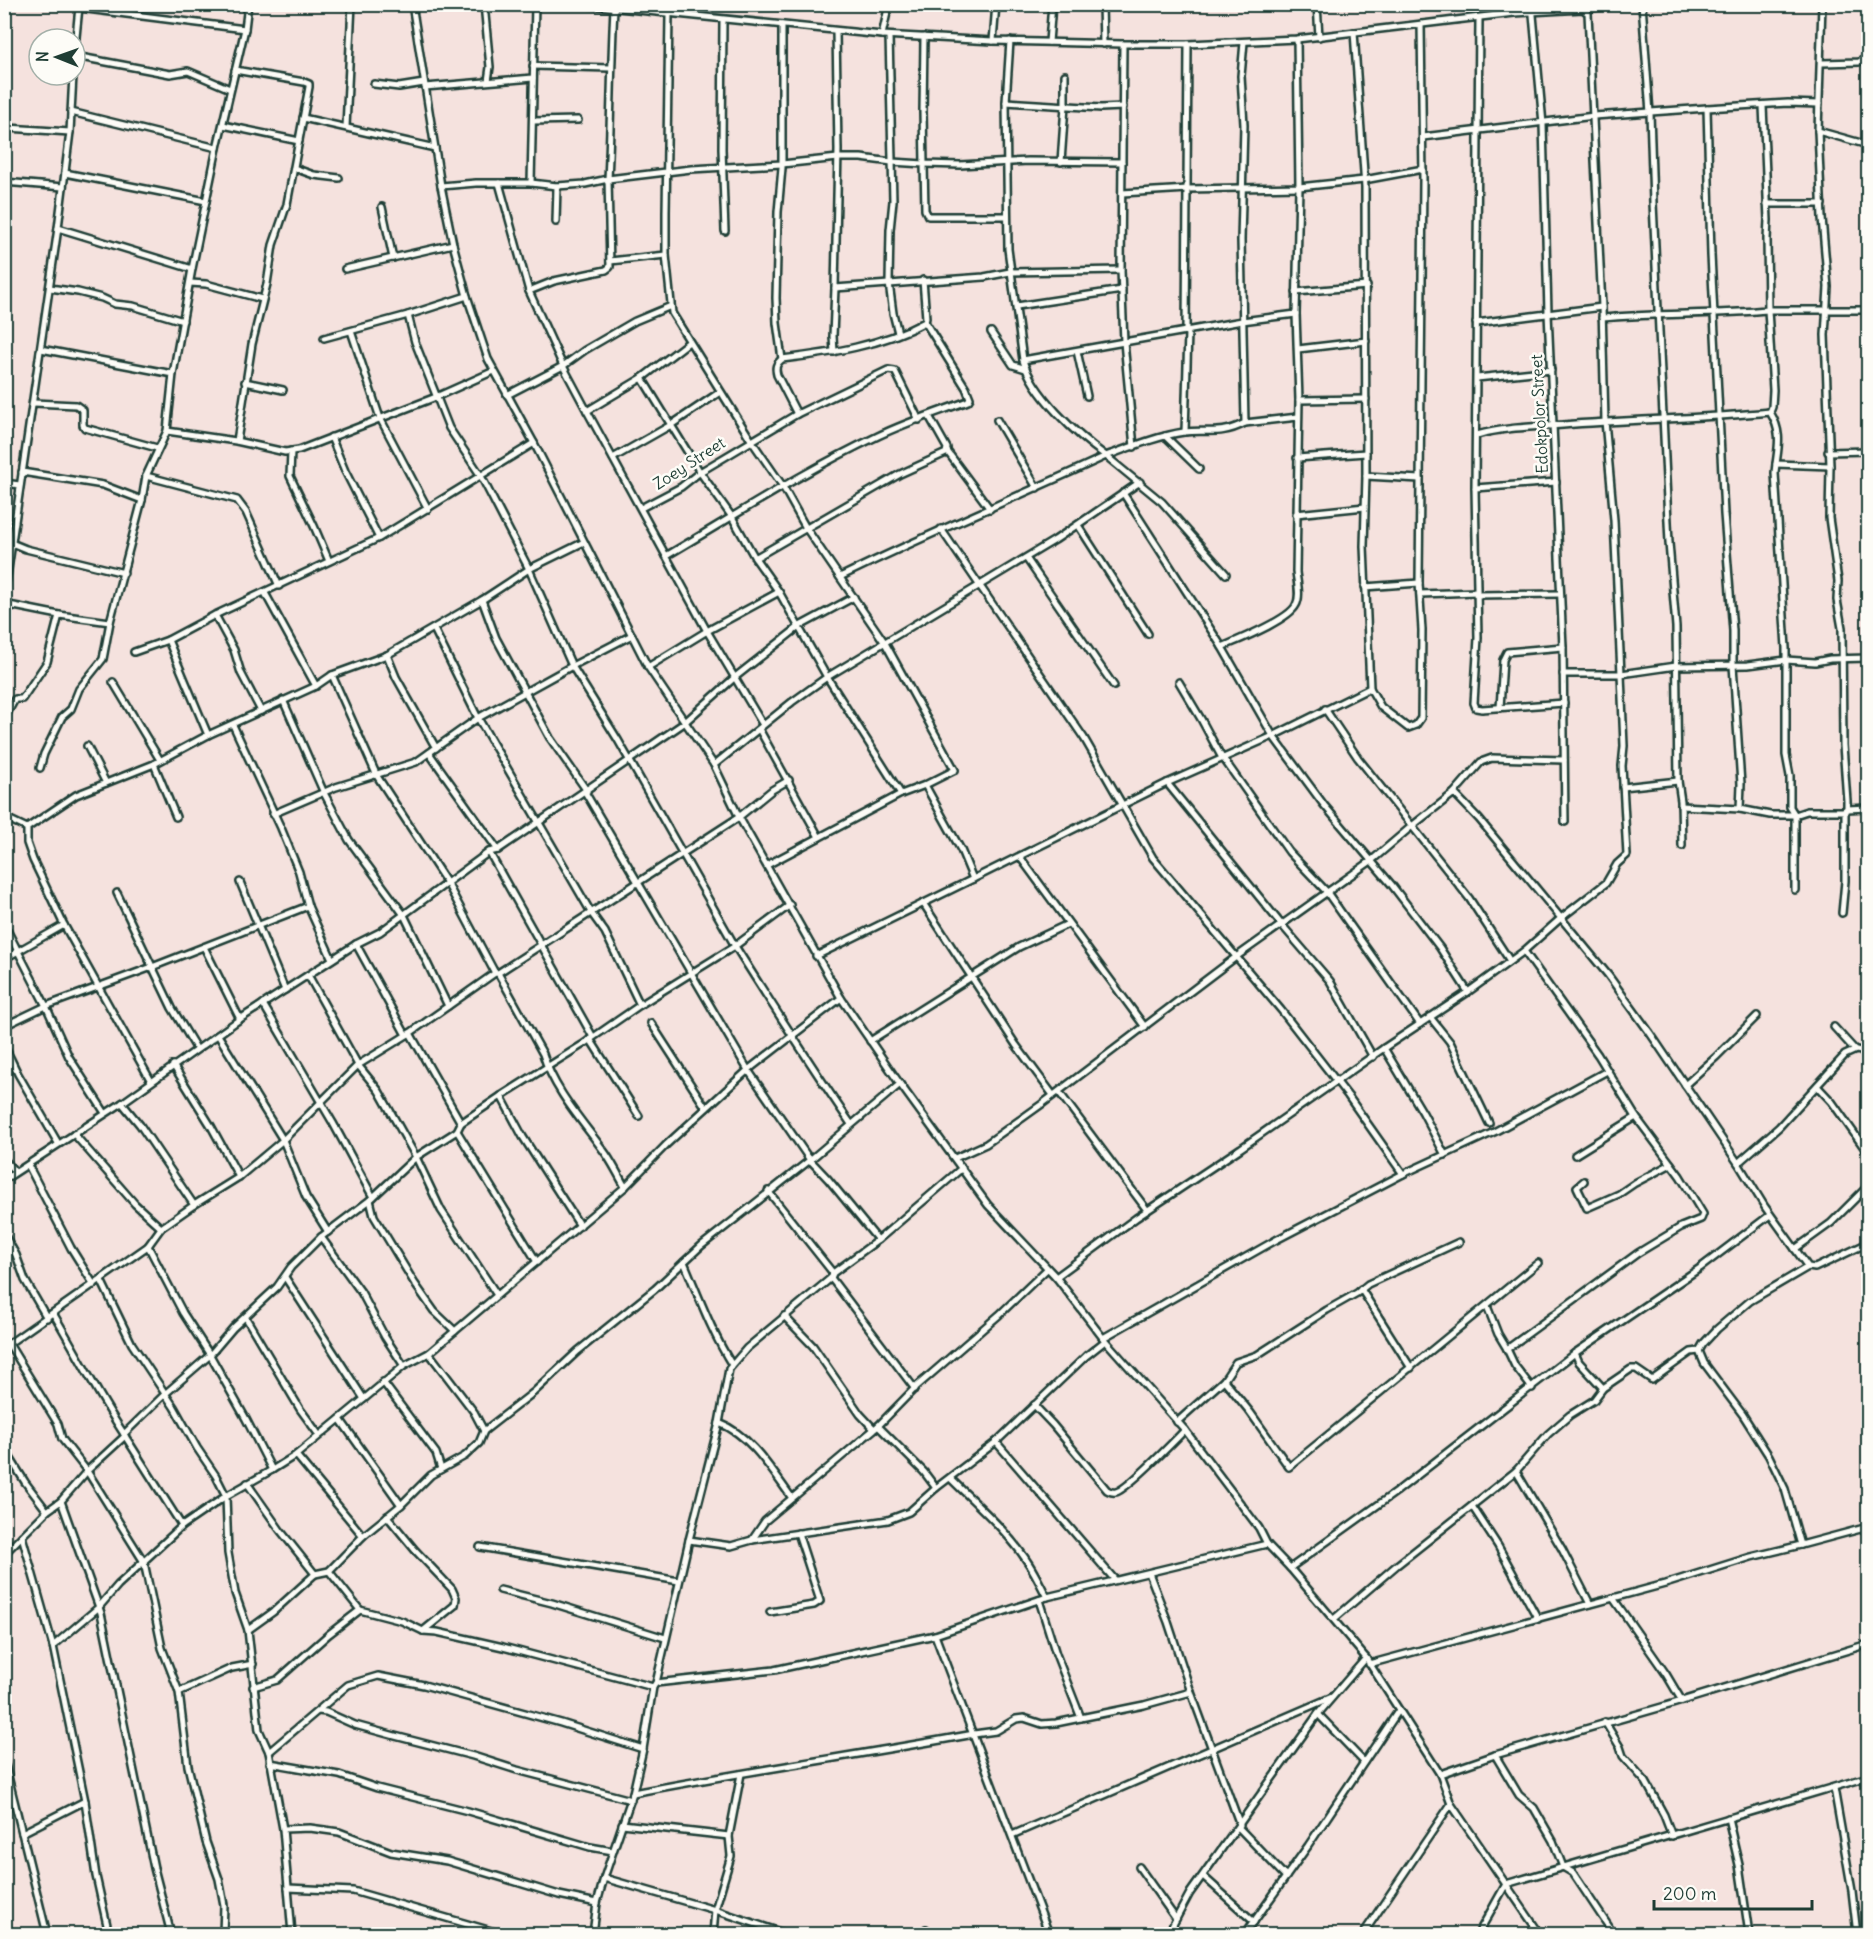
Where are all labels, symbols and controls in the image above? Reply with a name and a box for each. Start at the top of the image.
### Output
north arrow [27,27,87,87]
text: N [32,51,52,62]
street label: Edokpolor Street [1526,353,1552,474]
street label: Zoey Street [649,432,729,494]
scale bar [1654,1873,1812,1911]
text: 200 m [1663,1882,1717,1905]

